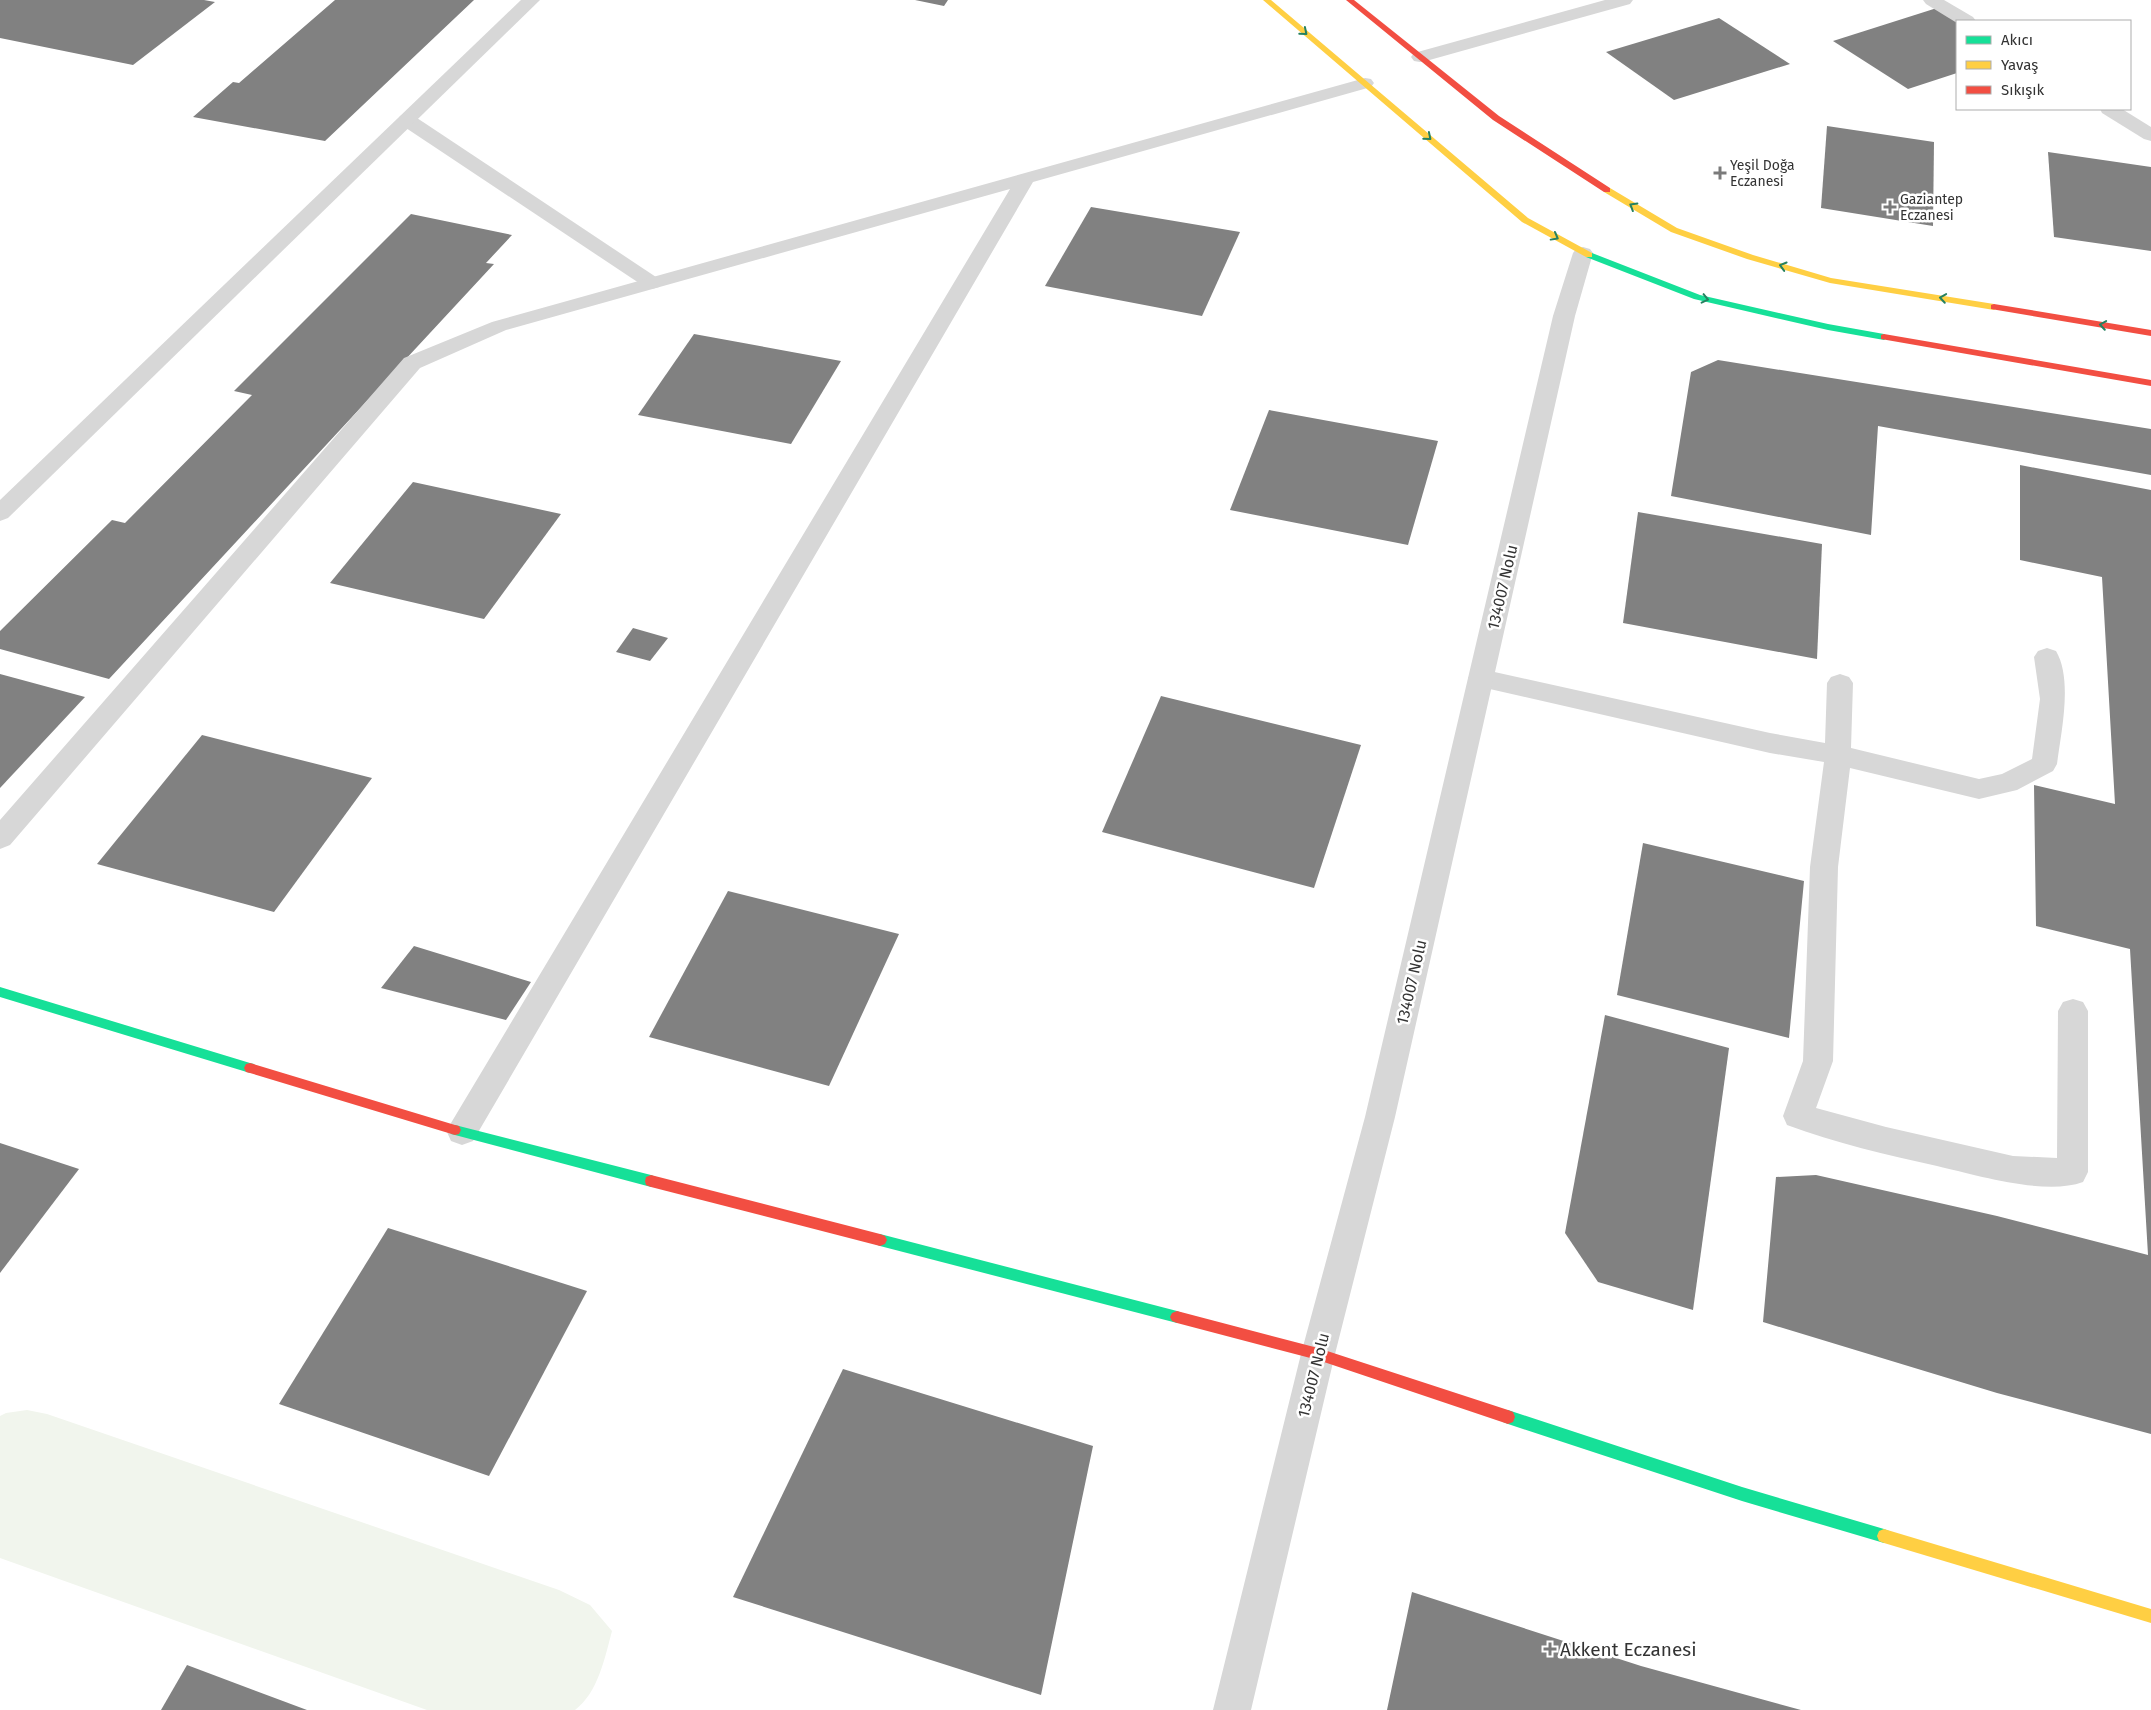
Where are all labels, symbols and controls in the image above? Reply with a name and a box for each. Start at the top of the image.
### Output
legend [1956,20,2131,110]
one-way arrow [1299,26,1308,35]
text: Akıcı [2001,31,2033,49]
text: Yavaş [2001,56,2038,74]
text: Sıkışık [2001,81,2045,99]
one-way arrow [1422,131,1431,140]
place label: Yeşil Doğa Eczanesi [1730,157,1795,190]
marker: Yeşil Doğa Eczanesi [1714,167,1726,179]
place label: Gaziantep Eczanesi [1900,191,1963,224]
marker: Gaziantep Eczanesi [1884,201,1896,213]
one-way arrow [1630,203,1639,213]
one-way arrow [1550,231,1559,241]
one-way arrow [1780,262,1788,272]
one-way arrow [1701,293,1710,304]
one-way arrow [1938,294,1947,304]
one-way arrow [2099,320,2107,330]
street label: 134007 Nolu [1484,543,1521,631]
street label: 134007 Nolu [1393,938,1430,1026]
street label: 134007 Nolu [1294,1331,1333,1419]
place label: Akkent Eczanesi [1560,1638,1697,1661]
marker: Akkent Eczanesi [1544,1643,1556,1655]

